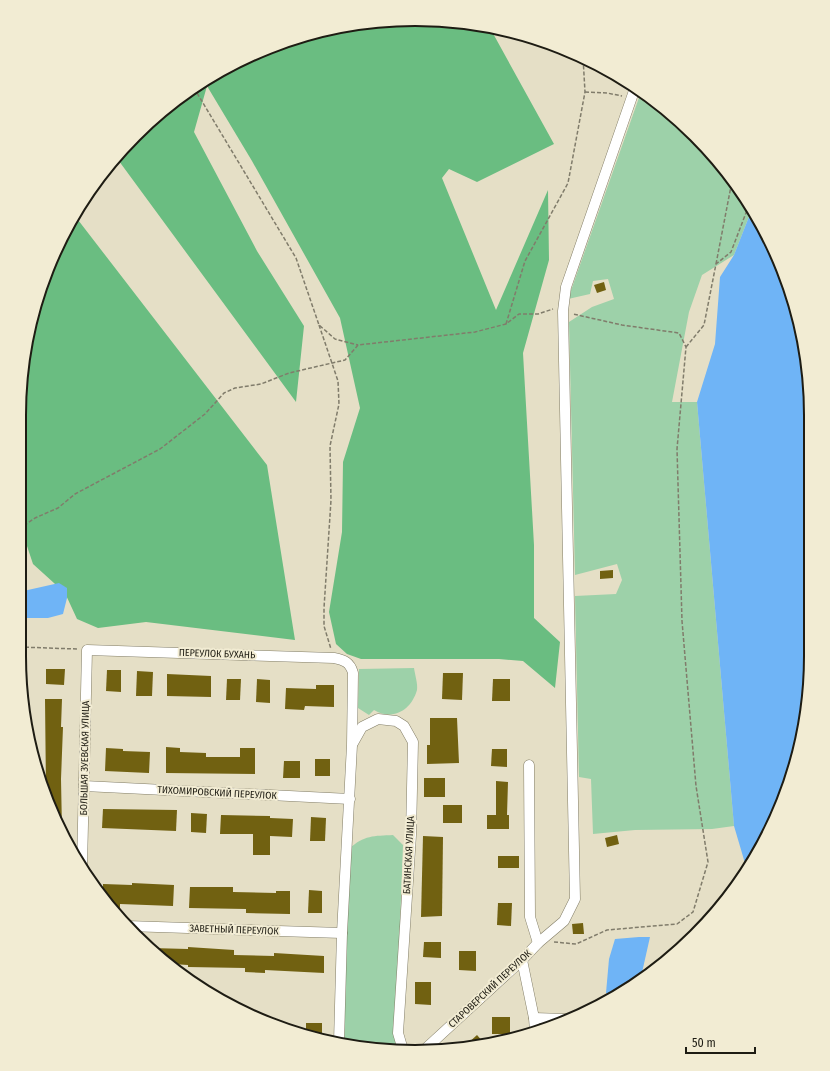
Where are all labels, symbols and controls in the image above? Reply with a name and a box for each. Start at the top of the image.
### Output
street label: ПЕРЕУЛОК БУХАНЬ [179,647,255,661]
street label: БОЛЬШАЯ ЗУЕВСКАЯ УЛИЦА [78,700,92,815]
street label: ТИХОМИРОВСКИЙ ПЕРЕУЛОК [157,783,278,802]
street label: БАТИНСКАЯ УЛИЦА [401,815,417,894]
street label: ЗАВЕТНЫЙ ПЕРЕУЛОК [189,921,280,938]
street label: СТАРОВЕРСКИЙ ПЕРЕУЛОК [445,946,534,1031]
scale bar [686,1029,755,1055]
text: 50 m [692,1036,716,1050]

